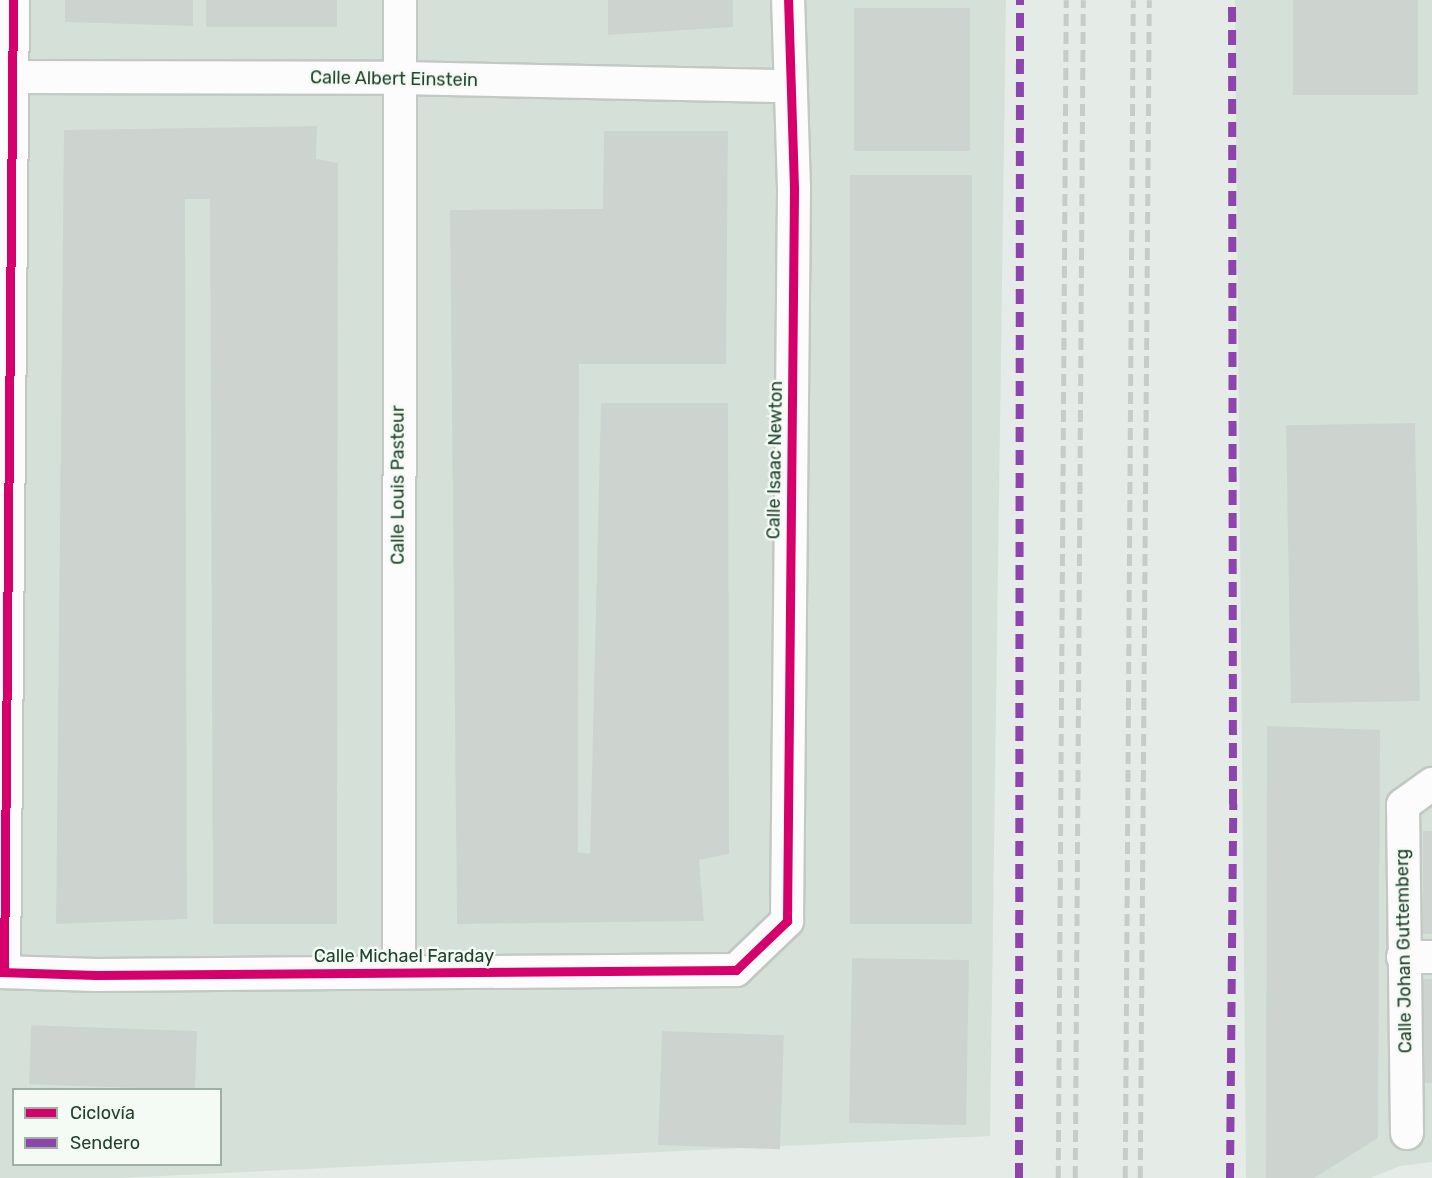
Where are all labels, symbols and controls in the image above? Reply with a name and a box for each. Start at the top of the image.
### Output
street label: Calle Albert Einstein [310,67,478,91]
street label: Calle Isaac Newton [763,381,787,539]
street label: Calle Louis Pasteur [387,405,409,565]
street label: Calle Johan Guttemberg [1391,849,1417,1053]
street label: Calle Michael Faraday [314,945,494,967]
legend [12,1088,222,1166]
text: Ciclovía [70,1102,135,1124]
text: Sendero [70,1132,140,1154]

